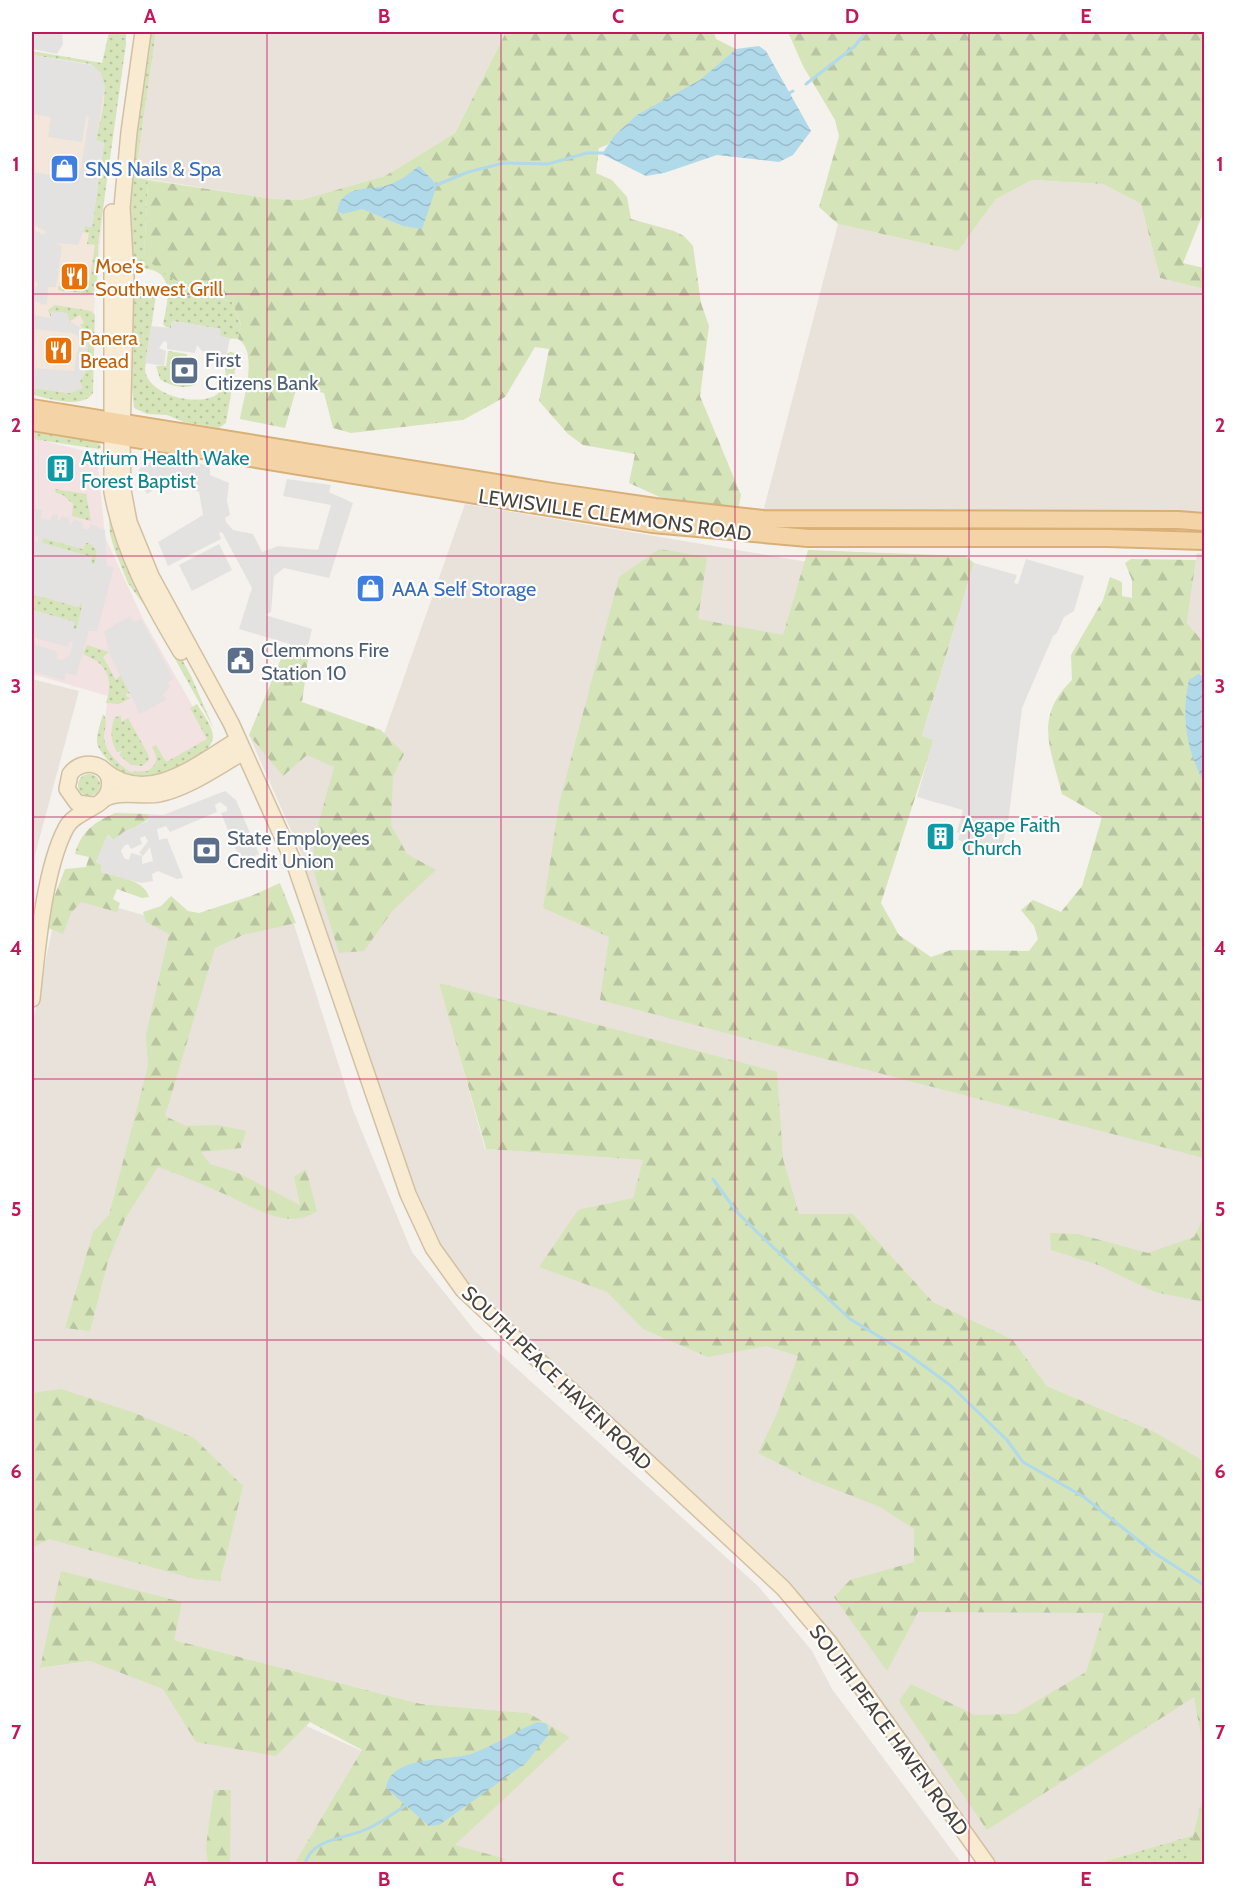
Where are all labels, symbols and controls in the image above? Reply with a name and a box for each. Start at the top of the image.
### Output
text: A [144,4,157,28]
text: B [378,4,390,28]
text: C [612,4,624,28]
text: D [845,4,859,28]
text: E [1080,4,1092,28]
text: 1 [12,152,20,176]
text: 1 [1216,152,1224,176]
shop icon: SNS Nails & Spa [48,153,80,185]
place label: SNS Nails & Spa [85,157,222,181]
place label: Moe's Southwest Grill [95,254,223,301]
restaurant icon: Moe's Southwest Grill [58,261,90,293]
place label: Panera Bread [80,326,138,373]
restaurant icon: Panera Bread [43,334,75,366]
place label: First Citizens Bank [205,348,318,395]
bank icon: First Citizens Bank [168,355,200,387]
text: 2 [11,413,21,437]
text: 2 [1215,413,1225,437]
place label: Atrium Health Wake Forest Baptist [81,446,249,493]
building icon: Atrium Health Wake Forest Baptist [44,453,76,485]
street label: LEWISVILLE CLEMMONS ROAD [477,484,753,546]
shop icon: AAA Self Storage [355,573,387,605]
place label: AAA Self Storage [392,577,536,601]
place label: Clemmons Fire Station 10 [261,638,389,685]
public building icon: Clemmons Fire Station 10 [224,645,256,677]
text: 3 [11,674,21,698]
text: 3 [1215,674,1225,698]
place label: Agape Faith Church [962,813,1060,860]
building icon: Agape Faith Church [925,820,957,852]
place label: State Employees Credit Union [227,826,370,873]
bank icon: State Employees Credit Union [190,834,222,866]
text: 4 [10,936,22,960]
text: 4 [1214,936,1226,960]
text: 5 [11,1197,21,1221]
text: 5 [1215,1197,1225,1221]
street label: SOUTH PEACE HAVEN ROAD [457,1281,657,1475]
text: 6 [10,1459,22,1483]
text: 6 [1214,1459,1226,1483]
street label: SOUTH PEACE HAVEN ROAD [804,1620,974,1840]
text: 7 [11,1720,22,1744]
text: 7 [1215,1720,1226,1744]
text: A [144,1867,157,1891]
text: B [378,1867,390,1891]
text: C [612,1867,624,1891]
text: D [845,1867,859,1891]
text: E [1080,1867,1092,1891]

